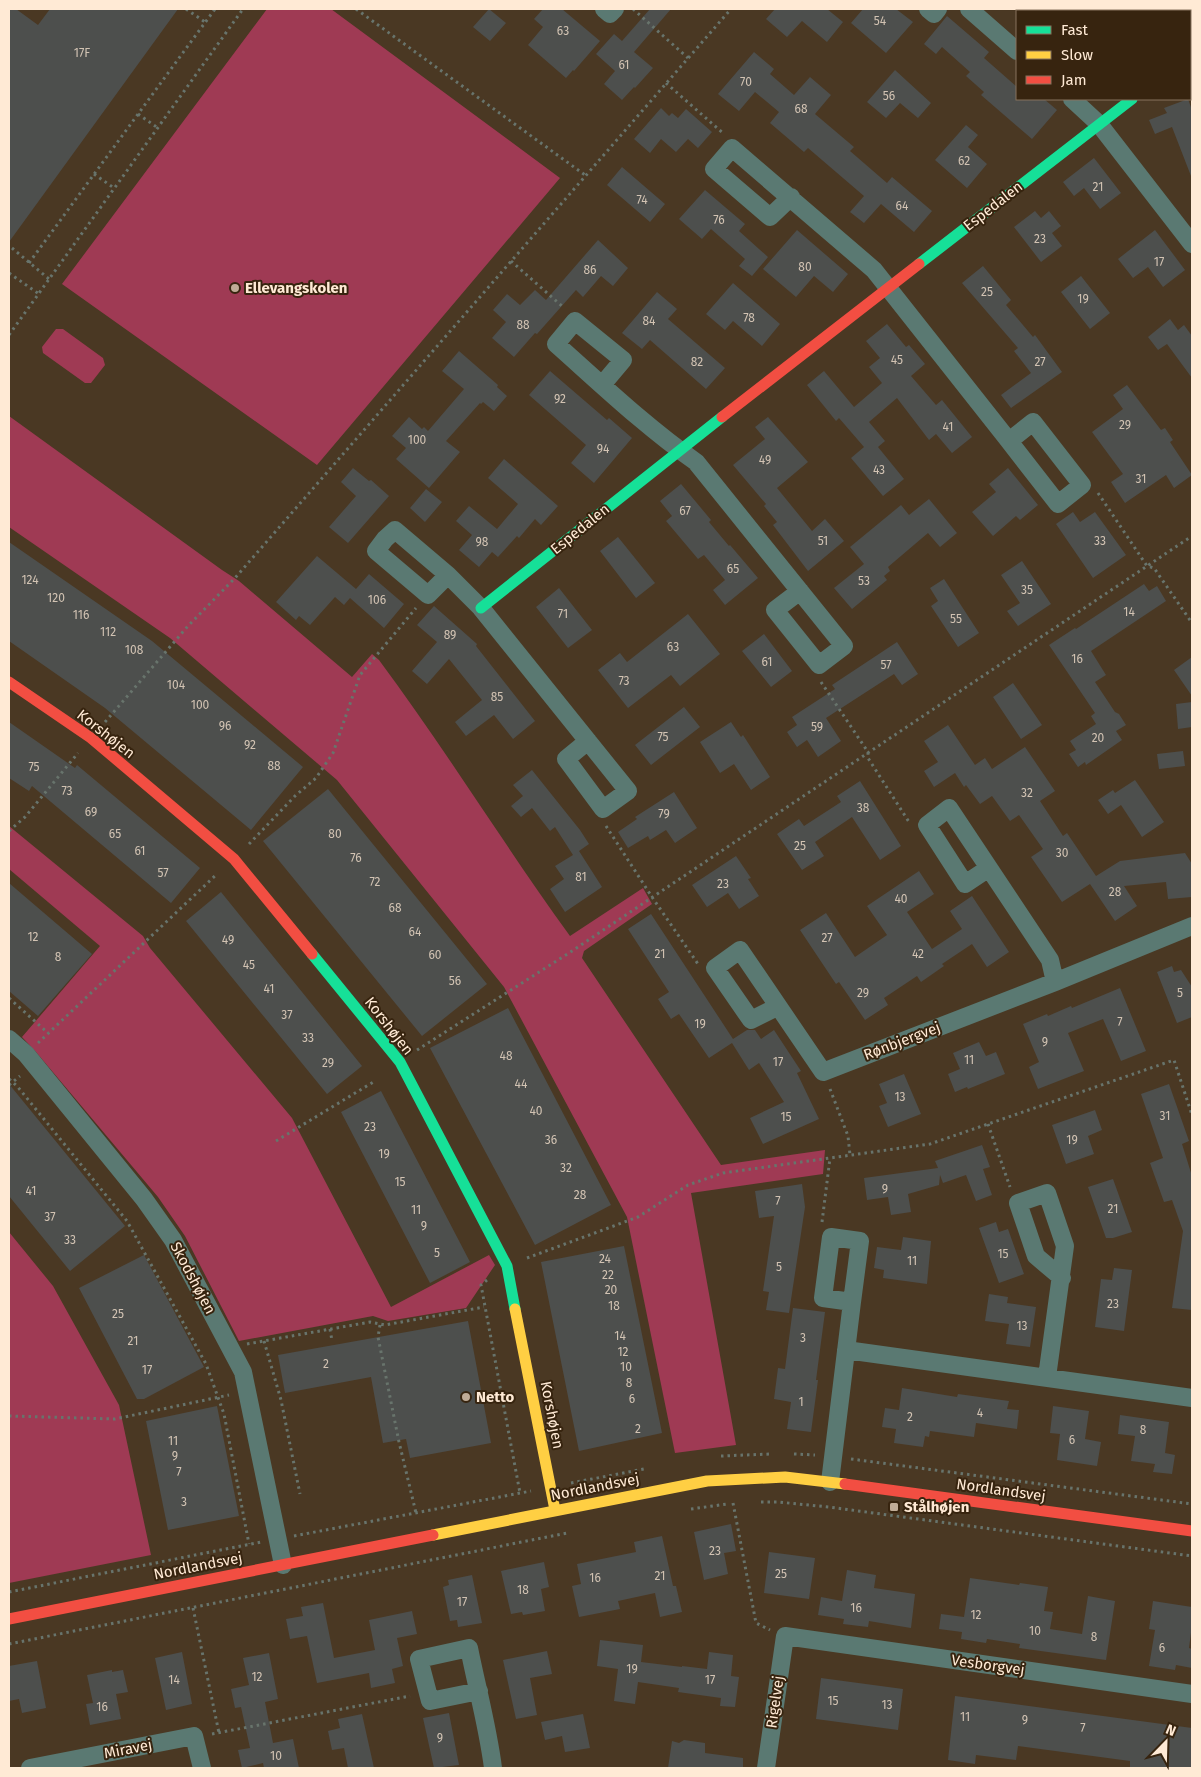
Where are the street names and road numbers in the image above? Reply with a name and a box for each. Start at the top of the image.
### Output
street label: Espedalen [960,177,1026,235]
street label: Espedalen [547,500,613,558]
street label: Korshøjen [73,706,139,762]
street label: Korshøjen [361,993,417,1059]
street label: Rønbjergvej [861,1018,943,1064]
street label: Skodshøjen [166,1239,220,1317]
street label: Korshøjen [537,1380,567,1450]
street label: Nordlandsvej [549,1470,641,1504]
street label: Nordlandsvej [955,1475,1047,1505]
street label: Nordlandsvej [152,1549,244,1583]
street label: Vesborgvej [950,1651,1026,1679]
street label: Rigelvej [762,1675,788,1729]
street label: Miravej [102,1736,154,1762]

